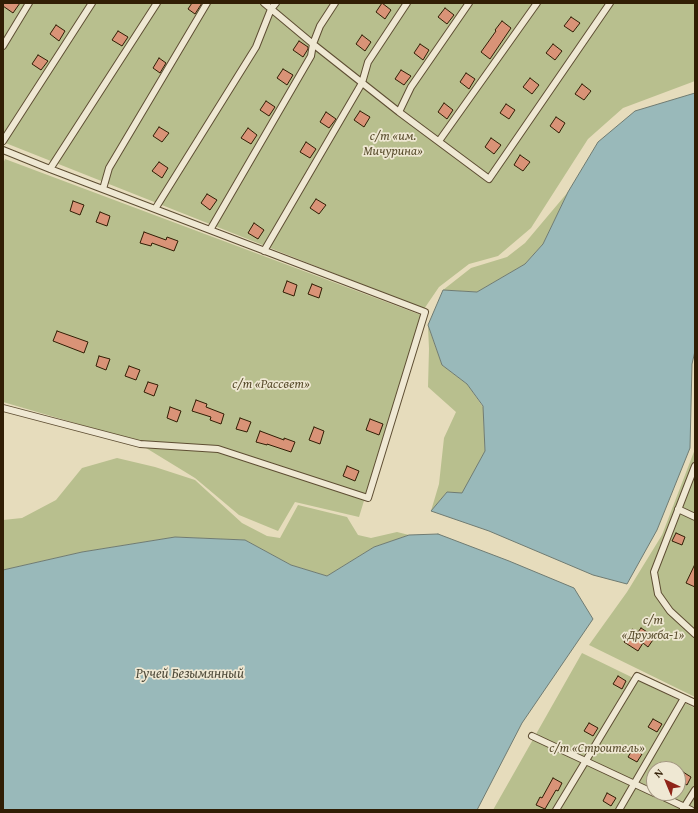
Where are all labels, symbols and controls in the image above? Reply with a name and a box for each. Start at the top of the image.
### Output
park label: с/т «им. Мичурина» [363,129,423,160]
park label: с/т «Рассвет» [232,377,310,393]
park label: с/т «Дружба-1» [622,613,684,644]
water label: Ручей Безымянный [136,666,244,682]
park label: с/т «Строитель» [549,741,645,757]
north arrow [646,761,686,801]
text: N [650,765,667,781]

